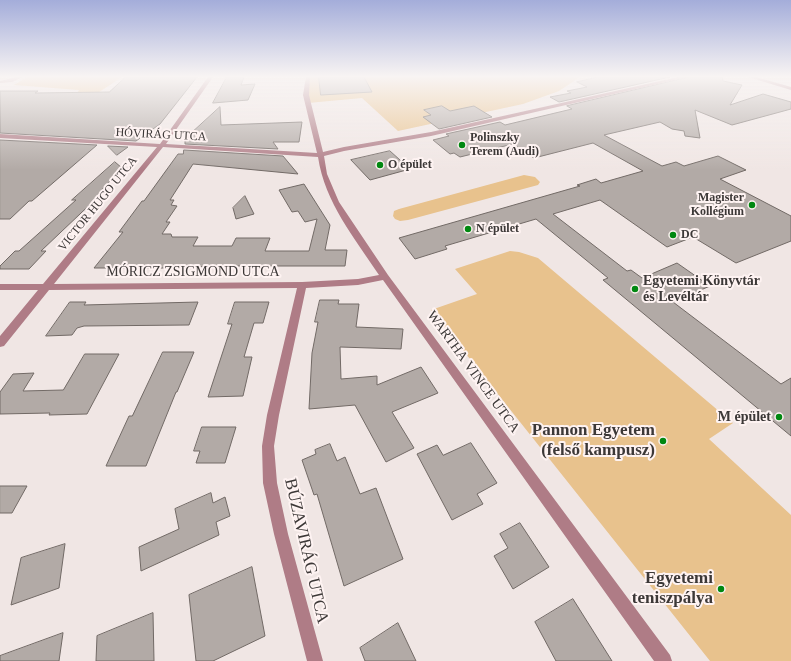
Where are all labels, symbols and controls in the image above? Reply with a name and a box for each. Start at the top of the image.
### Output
street label: HÓVIRÁG UTCA [115,125,207,145]
place label: Polinszky Terem (Audi) [470,131,539,159]
marker: Polinszky Terem (Audi) [457,140,467,150]
street label: VICTOR HUGO UTCA [55,154,141,254]
place label: O épület [388,158,432,172]
marker: O épület [375,160,385,170]
place label: Magister Kollégium [691,191,744,219]
marker: Magister Kollégium [747,200,757,210]
place label: N épület [476,222,519,236]
marker: N épület [463,224,473,234]
place label: DC [681,228,698,242]
marker: DC [668,230,678,240]
street label: MÓRICZ ZSIGMOND UTCA [106,264,280,280]
place label: Egyetemi Könyvtár és Levéltár [643,273,760,306]
marker: Egyetemi Könyvtár és Levéltár [630,284,640,294]
street label: WARTHA VINCE UTCA [423,308,523,436]
place label: M épület [718,409,771,425]
marker: M épület [774,412,784,422]
place label: Pannon Egyetem (felső kampusz) [532,421,655,461]
marker: Pannon Egyetem (felső kampusz) [658,436,668,446]
street label: BÚZAVIRÁG UTCA [279,476,333,626]
place label: Egyetemi teniszpálya [632,569,713,609]
marker: Egyetemi teniszpálya [716,584,726,594]

